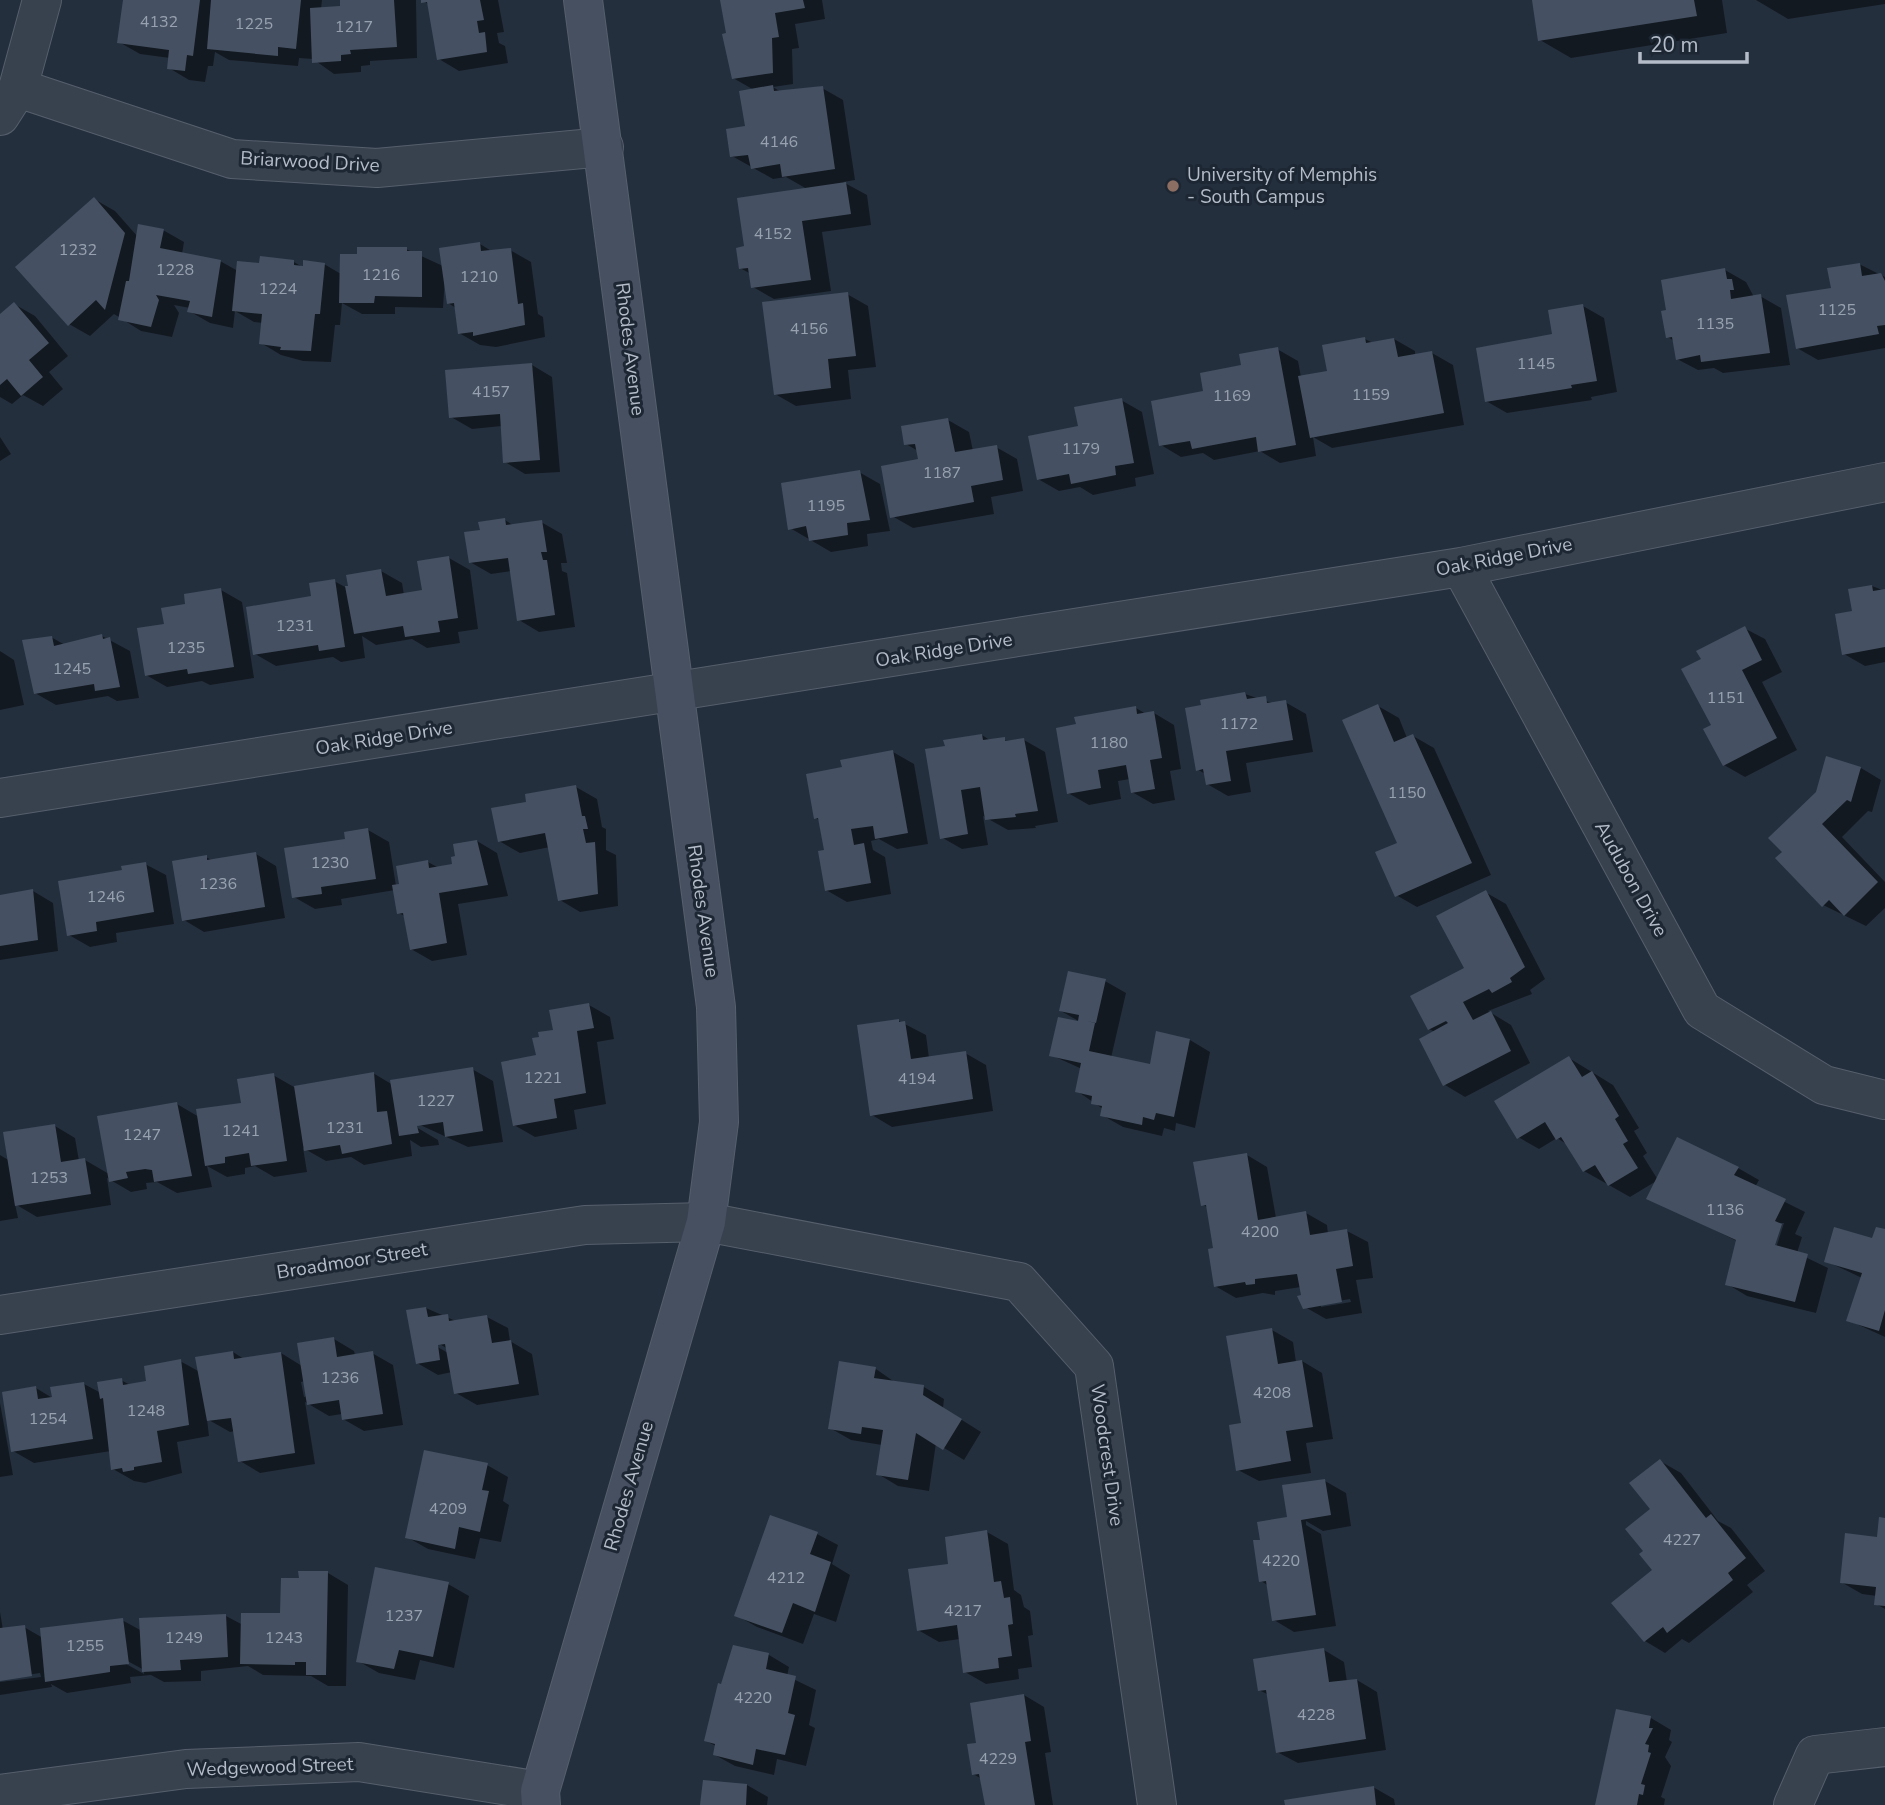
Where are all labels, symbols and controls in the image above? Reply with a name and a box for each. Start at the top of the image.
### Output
house number: 4132 [140,11,178,33]
house number: 1225 [235,13,273,35]
house number: 1217 [335,16,373,38]
scale bar [1640,21,1747,65]
text: 20 m [1650,31,1699,59]
house number: 4146 [760,131,798,153]
street label: Briarwood Drive [240,145,380,179]
place label: University of Memphis - South Campus [1187,162,1377,210]
marker: University of Memphis - South Campus [1165,178,1181,194]
house number: 4152 [754,223,792,245]
house number: 1232 [59,239,97,261]
house number: 1228 [156,259,194,281]
house number: 1216 [362,264,400,286]
house number: 1210 [460,266,498,288]
house number: 1224 [259,278,298,300]
street label: Rhodes Avenue [609,281,651,417]
house number: 1125 [1818,299,1856,321]
house number: 1135 [1696,313,1734,335]
house number: 4156 [790,318,828,340]
house number: 1145 [1517,353,1555,375]
house number: 4157 [472,381,510,403]
house number: 1159 [1352,384,1390,406]
house number: 1169 [1213,385,1251,407]
house number: 1179 [1062,438,1100,460]
house number: 1187 [923,462,961,484]
house number: 1195 [807,495,845,517]
street label: Oak Ridge Drive [1434,531,1574,583]
house number: 1231 [276,615,314,637]
street label: Oak Ridge Drive [874,626,1014,674]
house number: 1235 [167,637,205,659]
house number: 1245 [53,658,91,680]
house number: 1151 [1707,687,1745,709]
house number: 1172 [1220,713,1258,735]
street label: Oak Ridge Drive [314,714,454,762]
house number: 1180 [1090,732,1128,754]
house number: 1150 [1388,782,1426,804]
street label: Audubon Drive [1588,816,1674,942]
street label: Rhodes Avenue [681,843,725,979]
house number: 1230 [311,852,349,874]
house number: 1236 [199,873,237,895]
house number: 1246 [87,886,125,908]
house number: 1221 [524,1067,562,1089]
house number: 4194 [898,1068,937,1090]
house number: 1227 [417,1090,455,1112]
house number: 1231 [326,1117,364,1139]
house number: 1241 [222,1120,260,1142]
house number: 1247 [123,1124,161,1146]
house number: 1253 [30,1167,68,1189]
house number: 1136 [1706,1199,1744,1221]
house number: 4200 [1241,1221,1279,1243]
street label: Broadmoor Street [275,1236,430,1286]
house number: 1236 [321,1367,359,1389]
street label: Woodcrest Drive [1084,1382,1130,1528]
house number: 4208 [1253,1382,1291,1404]
house number: 1248 [127,1400,165,1422]
house number: 1254 [29,1408,68,1430]
street label: Rhodes Avenue [598,1418,660,1554]
house number: 4209 [429,1498,467,1520]
house number: 4227 [1663,1529,1701,1551]
house number: 4220 [1262,1550,1300,1572]
house number: 4212 [767,1567,805,1589]
house number: 4217 [944,1600,982,1622]
house number: 1237 [385,1605,423,1627]
house number: 1249 [165,1627,203,1649]
house number: 1243 [265,1627,303,1649]
house number: 1255 [66,1635,104,1657]
house number: 4220 [734,1687,772,1709]
house number: 4228 [1297,1704,1335,1726]
house number: 4229 [979,1748,1017,1770]
street label: Wedgewood Street [186,1751,354,1783]

